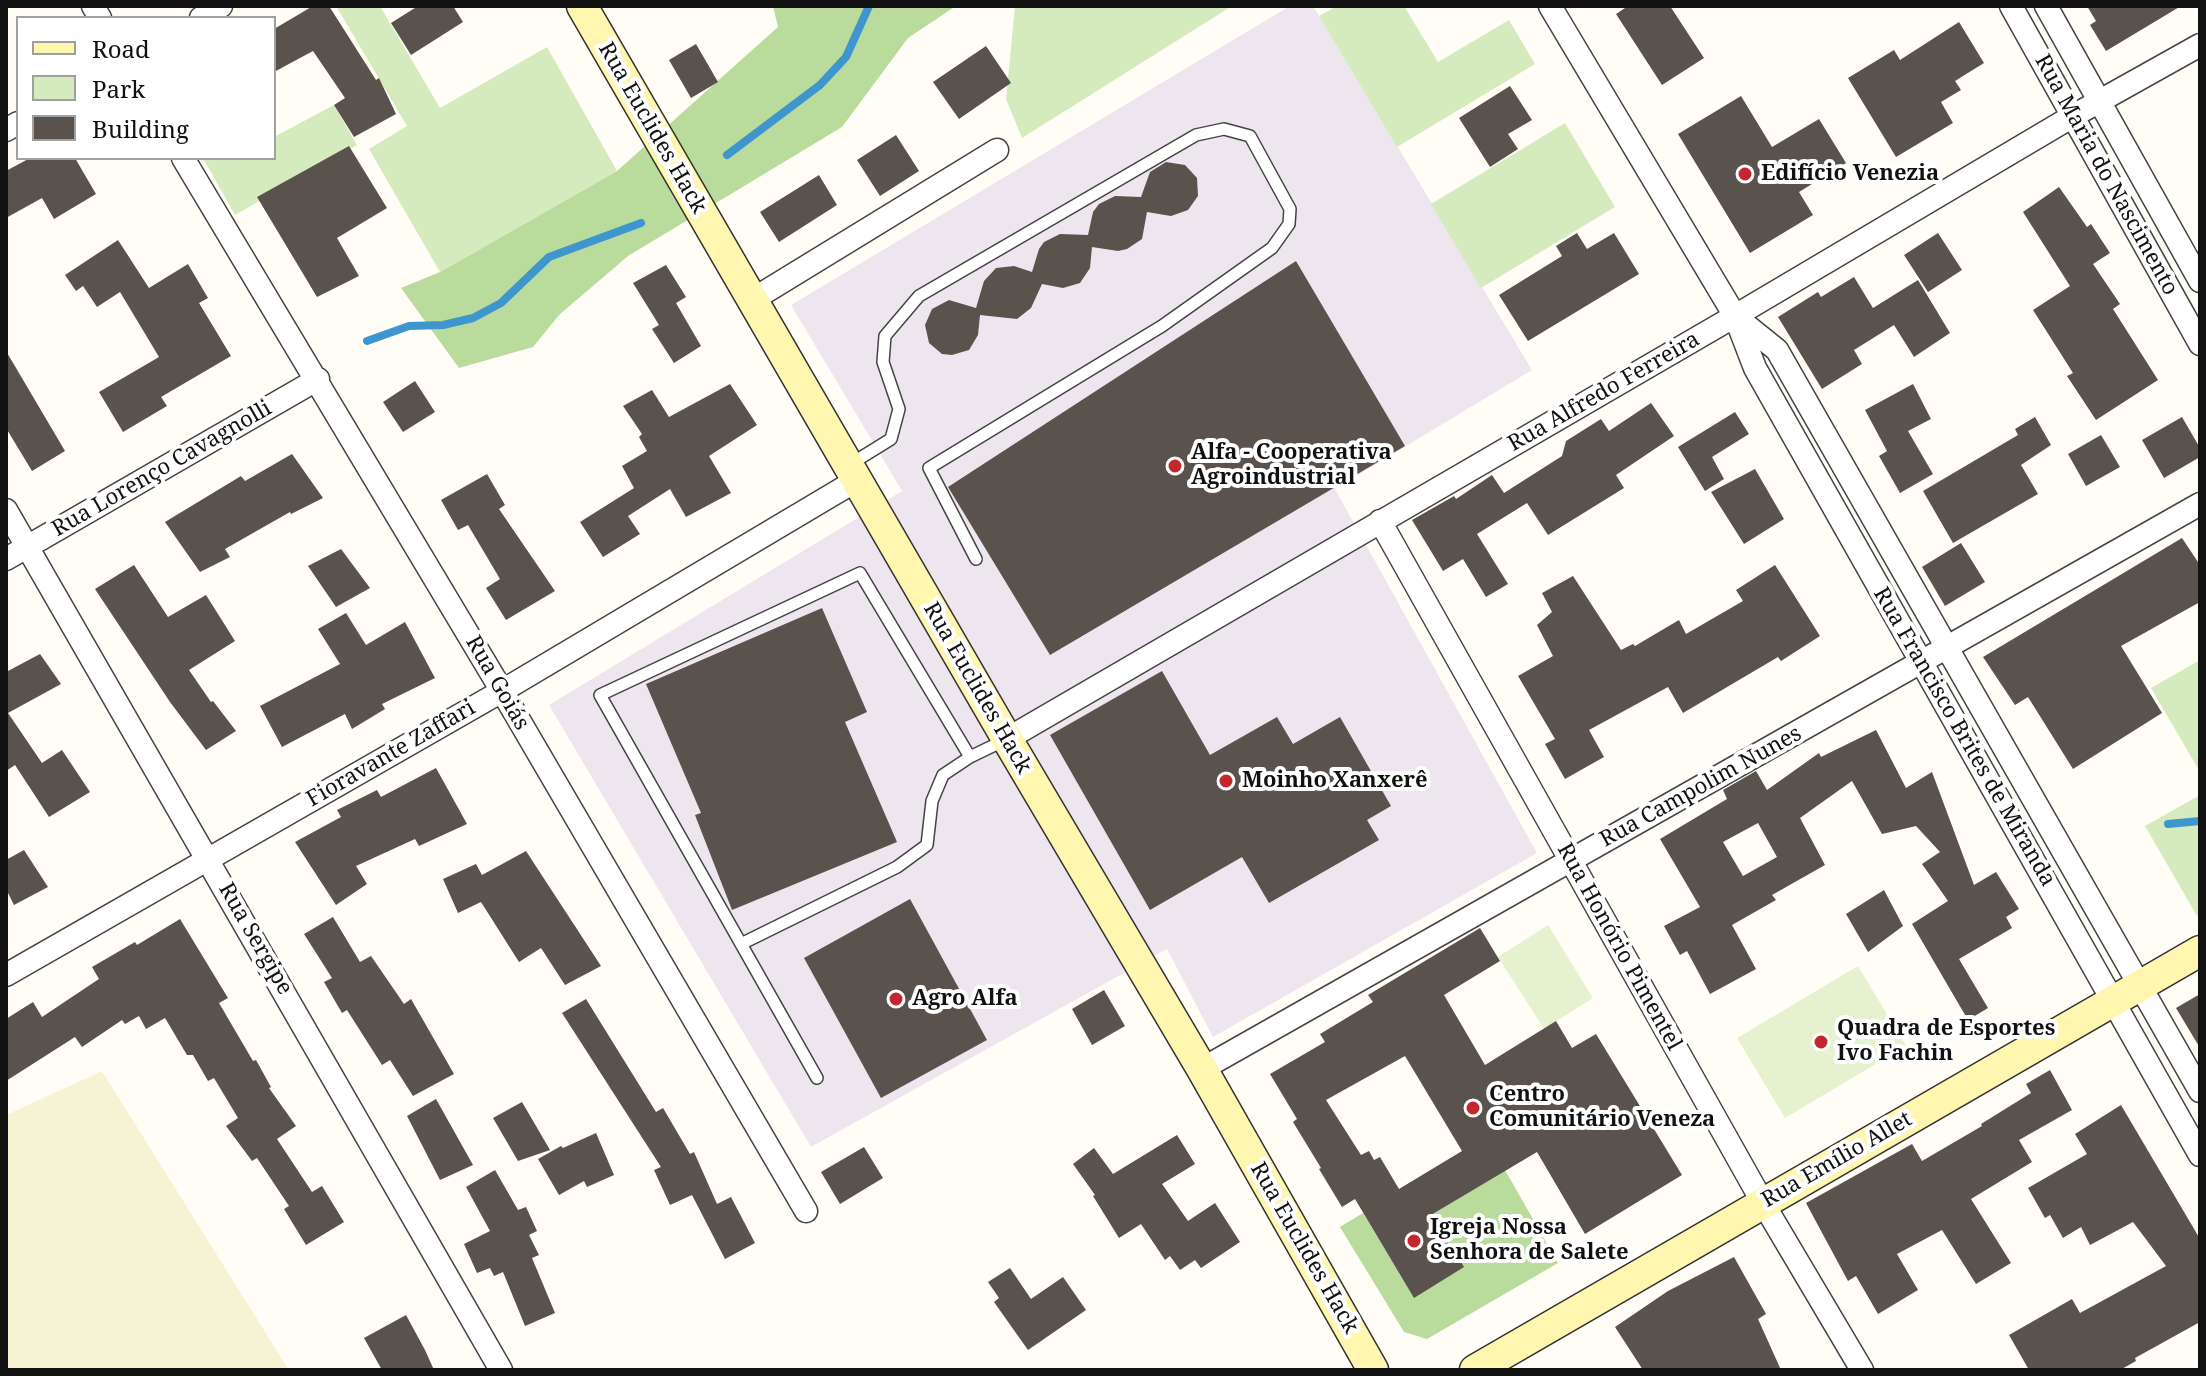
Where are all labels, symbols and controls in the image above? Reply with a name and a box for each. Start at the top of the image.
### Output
legend [16,16,276,160]
text: Road [92,32,150,65]
street label: Rua Euclides Hack [592,38,712,218]
street label: Rua Maria do Nascimento [2029,50,2183,300]
text: Park [92,72,145,105]
text: Building [92,112,189,145]
place label: Edifício Venezia [1761,161,1939,187]
marker: Edifício Venezia [1736,165,1754,183]
street label: Rua Alfredo Ferreira [1504,326,1704,458]
street label: Rua Lorenço Cavagnolli [48,395,276,543]
place label: Alfa - Cooperativa Agroindustrial [1191,440,1392,492]
marker: Alfa - Cooperativa Agroindustrial [1166,457,1184,475]
street label: Rua Francisco Brites de Miranda [1867,583,2061,891]
street label: Rua Euclides Hack [917,598,1037,778]
street label: Rua Goiás [460,631,534,735]
street label: Fioravante Zaffari [302,695,480,813]
street label: Rua Campolim Nunes [1596,721,1806,853]
place label: Moinho Xanxerê [1242,768,1428,794]
marker: Moinho Xanxerê [1217,772,1235,790]
street label: Rua Honório Pimentel [1551,839,1687,1055]
street label: Rua Sergipe [212,878,298,1000]
place label: Agro Alfa [912,986,1018,1012]
marker: Agro Alfa [887,990,905,1008]
place label: Quadra de Esportes Ivo Fachin [1837,1016,2055,1068]
marker: Quadra de Esportes Ivo Fachin [1812,1033,1830,1051]
place label: Centro Comunitário Veneza [1489,1082,1715,1134]
marker: Centro Comunitário Veneza [1464,1099,1482,1117]
street label: Rua Emílio Allet [1757,1106,1917,1214]
street label: Rua Euclides Hack [1244,1158,1364,1338]
place label: Igreja Nossa Senhora de Salete [1430,1215,1629,1266]
marker: Igreja Nossa Senhora de Salete [1405,1232,1423,1250]

